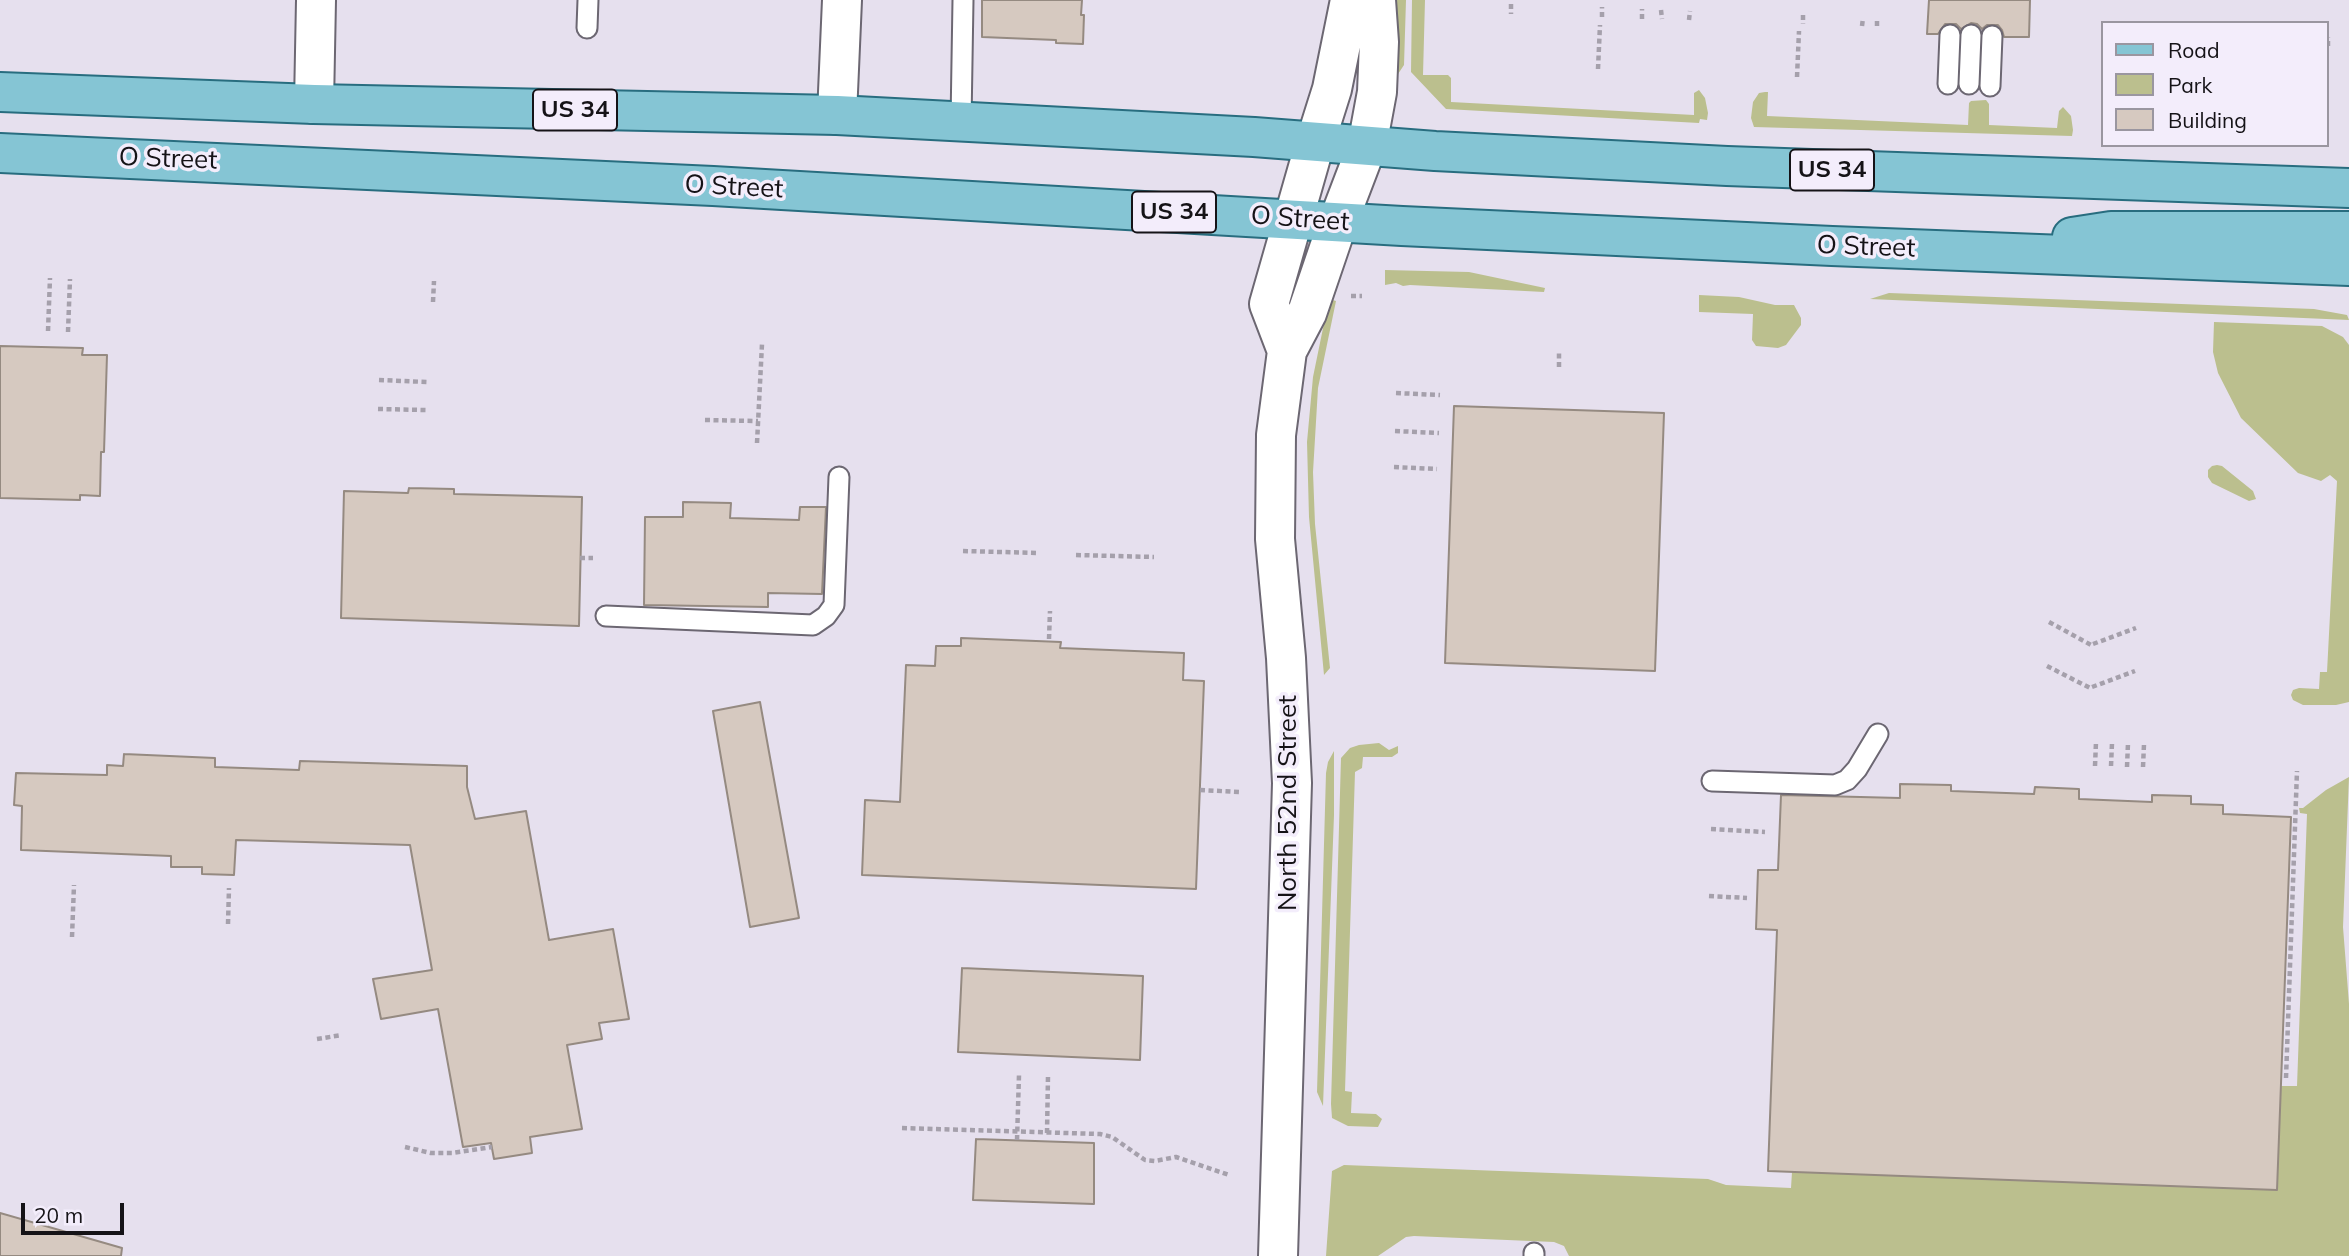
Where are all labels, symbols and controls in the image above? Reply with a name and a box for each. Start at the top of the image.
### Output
legend [2100,21,2328,147]
text: Road [2168,37,2219,63]
text: Park [2168,72,2212,98]
road number: US 34 [533,90,617,130]
text: Building [2168,107,2247,133]
street label: O Street [118,142,218,176]
road number: US 34 [1790,150,1874,190]
street label: O Street [684,169,784,205]
road number: US 34 [1132,192,1216,232]
street label: O Street [1250,200,1350,238]
street label: O Street [1816,230,1916,264]
street label: North 52nd Street [1272,695,1304,911]
scale bar [24,1190,128,1234]
text: 20 m [34,1202,83,1228]

